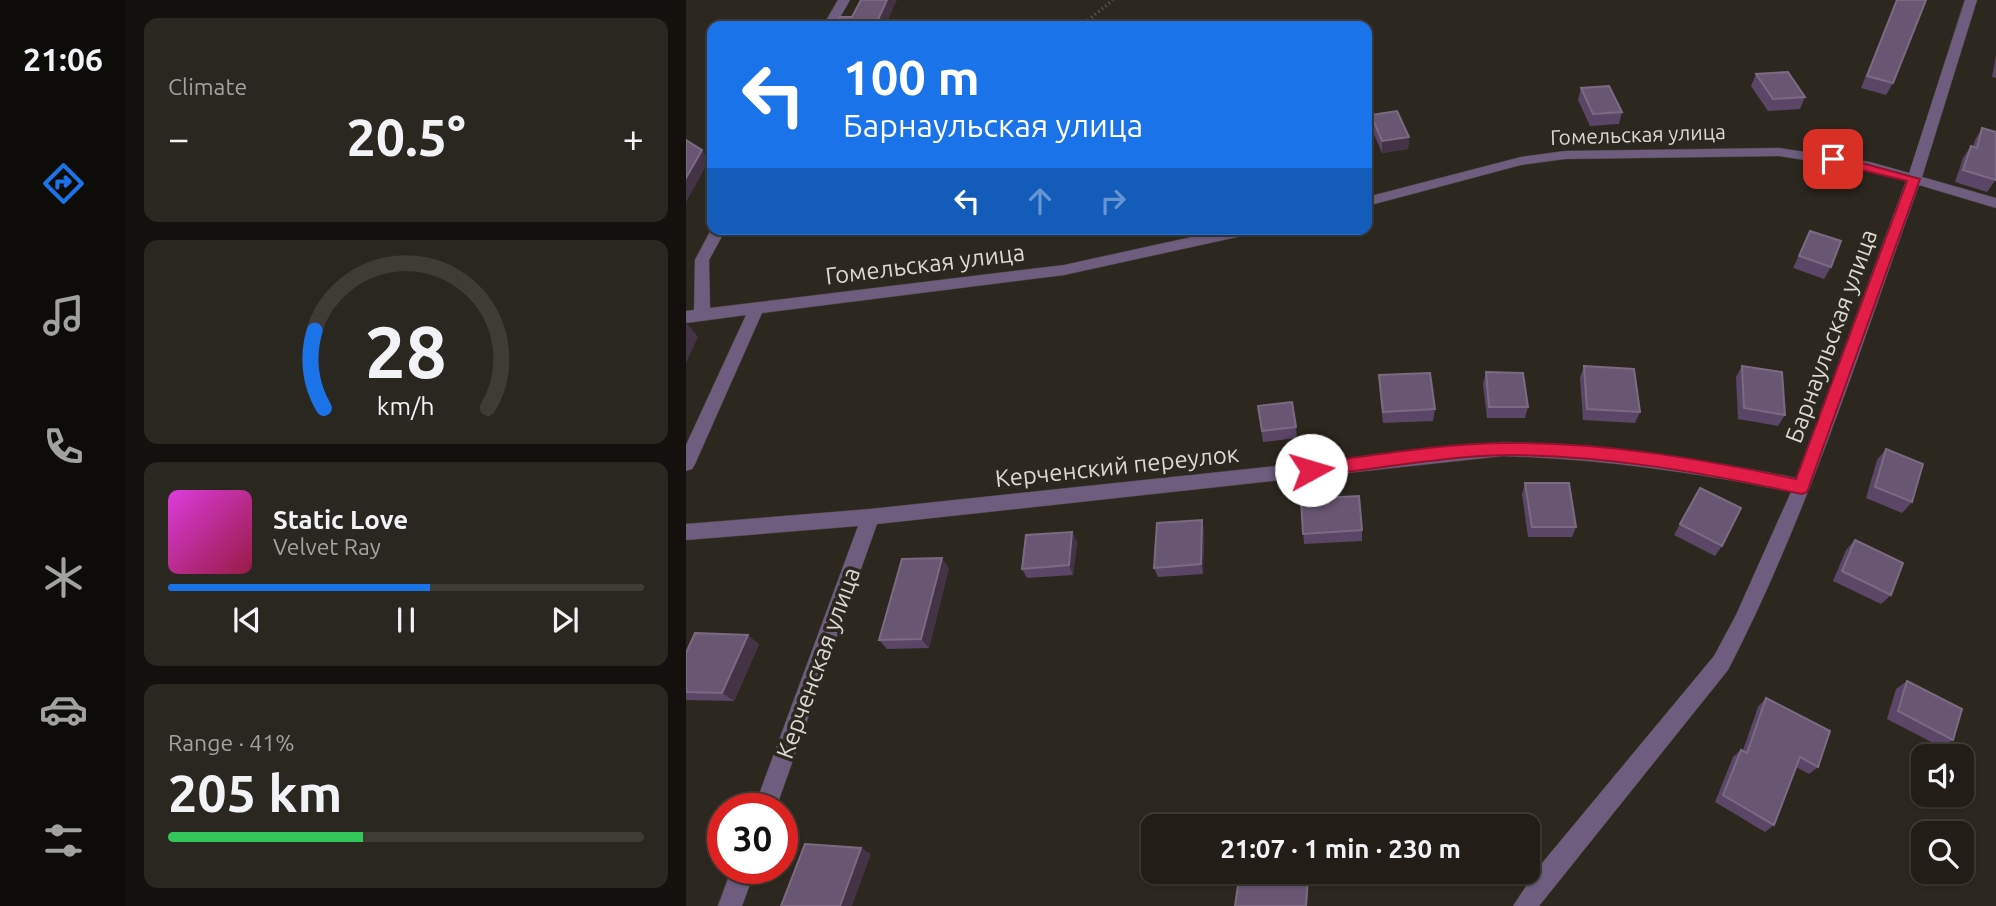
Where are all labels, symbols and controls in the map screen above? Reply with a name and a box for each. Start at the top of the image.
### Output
text: 21:06 [23,41,103,77]
icon: left [728,49,819,140]
text: 100 m [843,49,980,104]
text: Climate [168,74,247,99]
text: Барнаульская улица [843,107,1143,143]
text: 20.5° [346,108,466,166]
text: − [168,117,189,159]
text: + [623,117,644,159]
street label: Гомельская улица [1550,119,1726,149]
pin [1803,129,1863,189]
icon: arrive [1814,140,1852,178]
icon: directions [39,159,88,208]
icon: left [948,182,986,220]
icon: ahead [1021,182,1059,220]
icon: right [1094,182,1132,220]
street label: Барнаульская улица [1780,226,1882,446]
street label: Гомельская улица [824,238,1026,290]
icon: music [39,291,88,340]
text: 28 [365,310,447,392]
text: km/h [377,392,435,420]
icon: phone [39,422,88,471]
position arrow [1274,433,1348,507]
street label: Керченский переулок [994,440,1240,492]
text: Static Love [273,505,408,534]
text: Velvet Ray [273,534,381,559]
icon: climate [39,553,88,602]
street label: Керченская улица [771,564,865,762]
icon: previous [228,601,266,639]
icon: pause [387,601,425,639]
icon: next [546,601,584,639]
icon: car [39,685,88,734]
text: Range · 41% [168,730,295,755]
map controls [1911,744,1974,884]
button: sound [1911,744,1974,807]
text: 205 km [168,764,342,822]
speed limit sign: 30 [707,793,798,884]
icon: filters [39,816,88,865]
button: search [1911,821,1974,884]
text: 21:07 · 1 min · 230 m [1220,834,1461,863]

